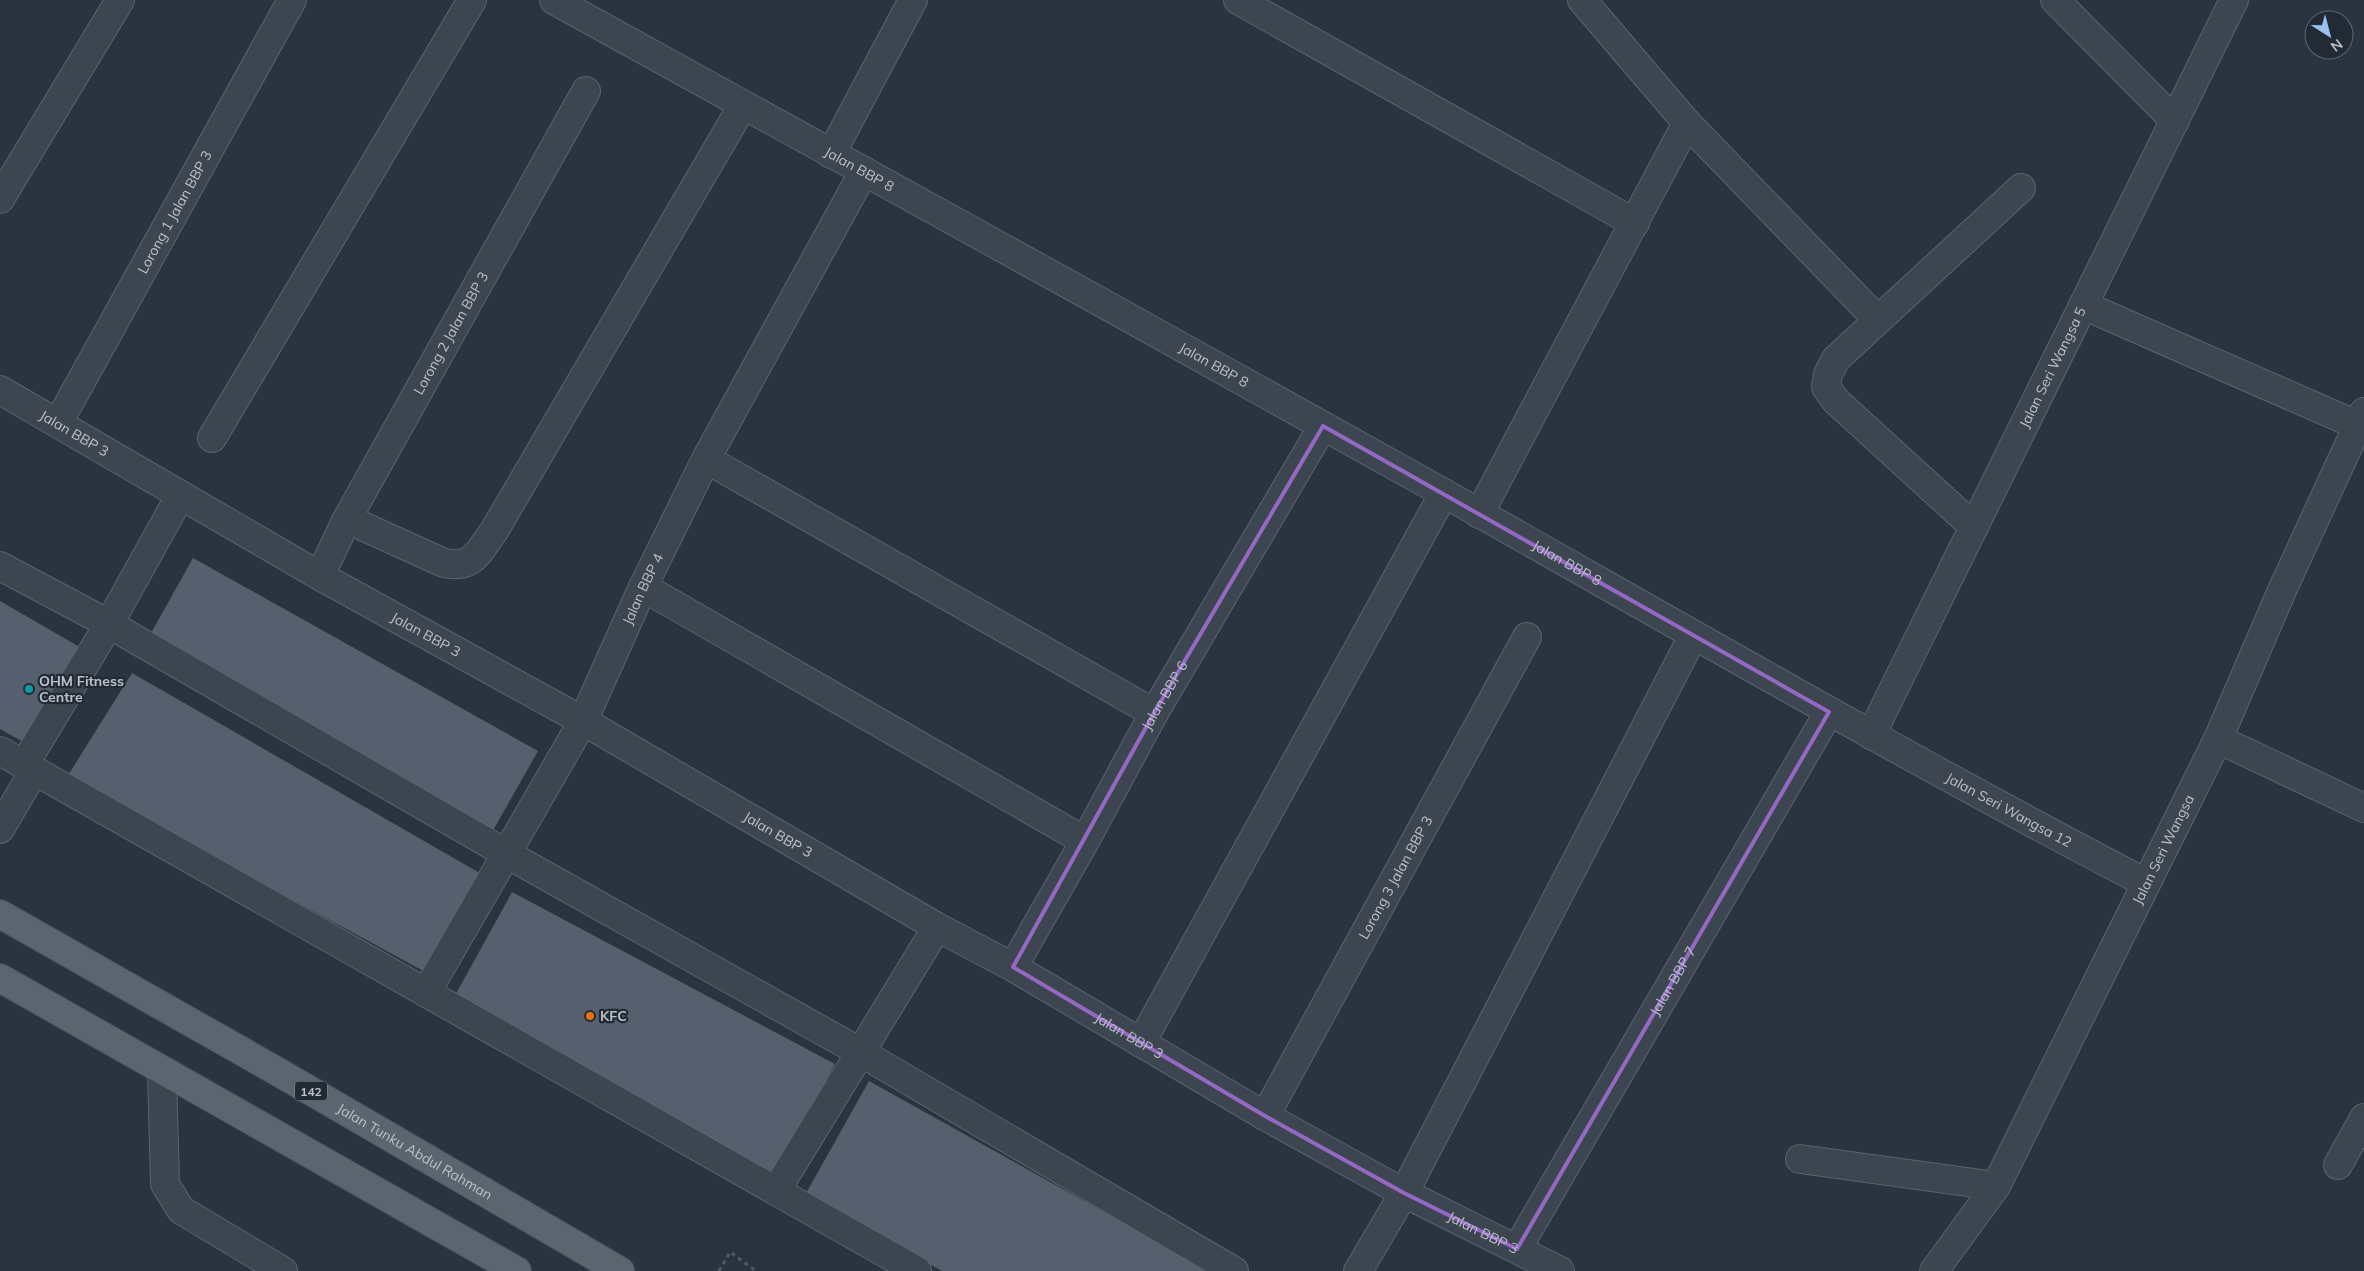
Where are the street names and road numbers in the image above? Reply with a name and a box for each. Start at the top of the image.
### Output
street label: Jalan BBP 8 [821,143,897,195]
street label: Lorong 1 Jalan BBP 3 [133,147,216,277]
street label: Lorong 2 Jalan BBP 3 [409,269,492,398]
street label: Jalan Seri Wangsa 5 [2015,304,2090,431]
street label: Jalan BBP 8 [1176,338,1252,391]
street label: Jalan BBP 3 [37,406,112,460]
street label: Jalan BBP 8 [1529,536,1605,590]
street label: Jalan BBP 4 [618,550,667,627]
street label: Jalan BBP 3 [388,608,464,661]
street label: Jalan BBP 6 [1138,658,1192,733]
street label: Jalan Seri Wangsa 12 [1943,768,2075,851]
street label: Jalan Seri Wangsa [2128,792,2198,907]
street label: Jalan BBP 3 [740,807,816,862]
street label: Lorong 3 Jalan BBP 3 [1355,813,1436,942]
street label: Jalan BBP 7 [1646,943,1700,1019]
street label: Jalan BBP 3 [1092,1008,1167,1063]
road number: 142 [295,1082,327,1100]
street label: Jalan Tunku Abdul Rahman [334,1099,496,1204]
street label: Jalan BBP 3 [1445,1207,1522,1258]

